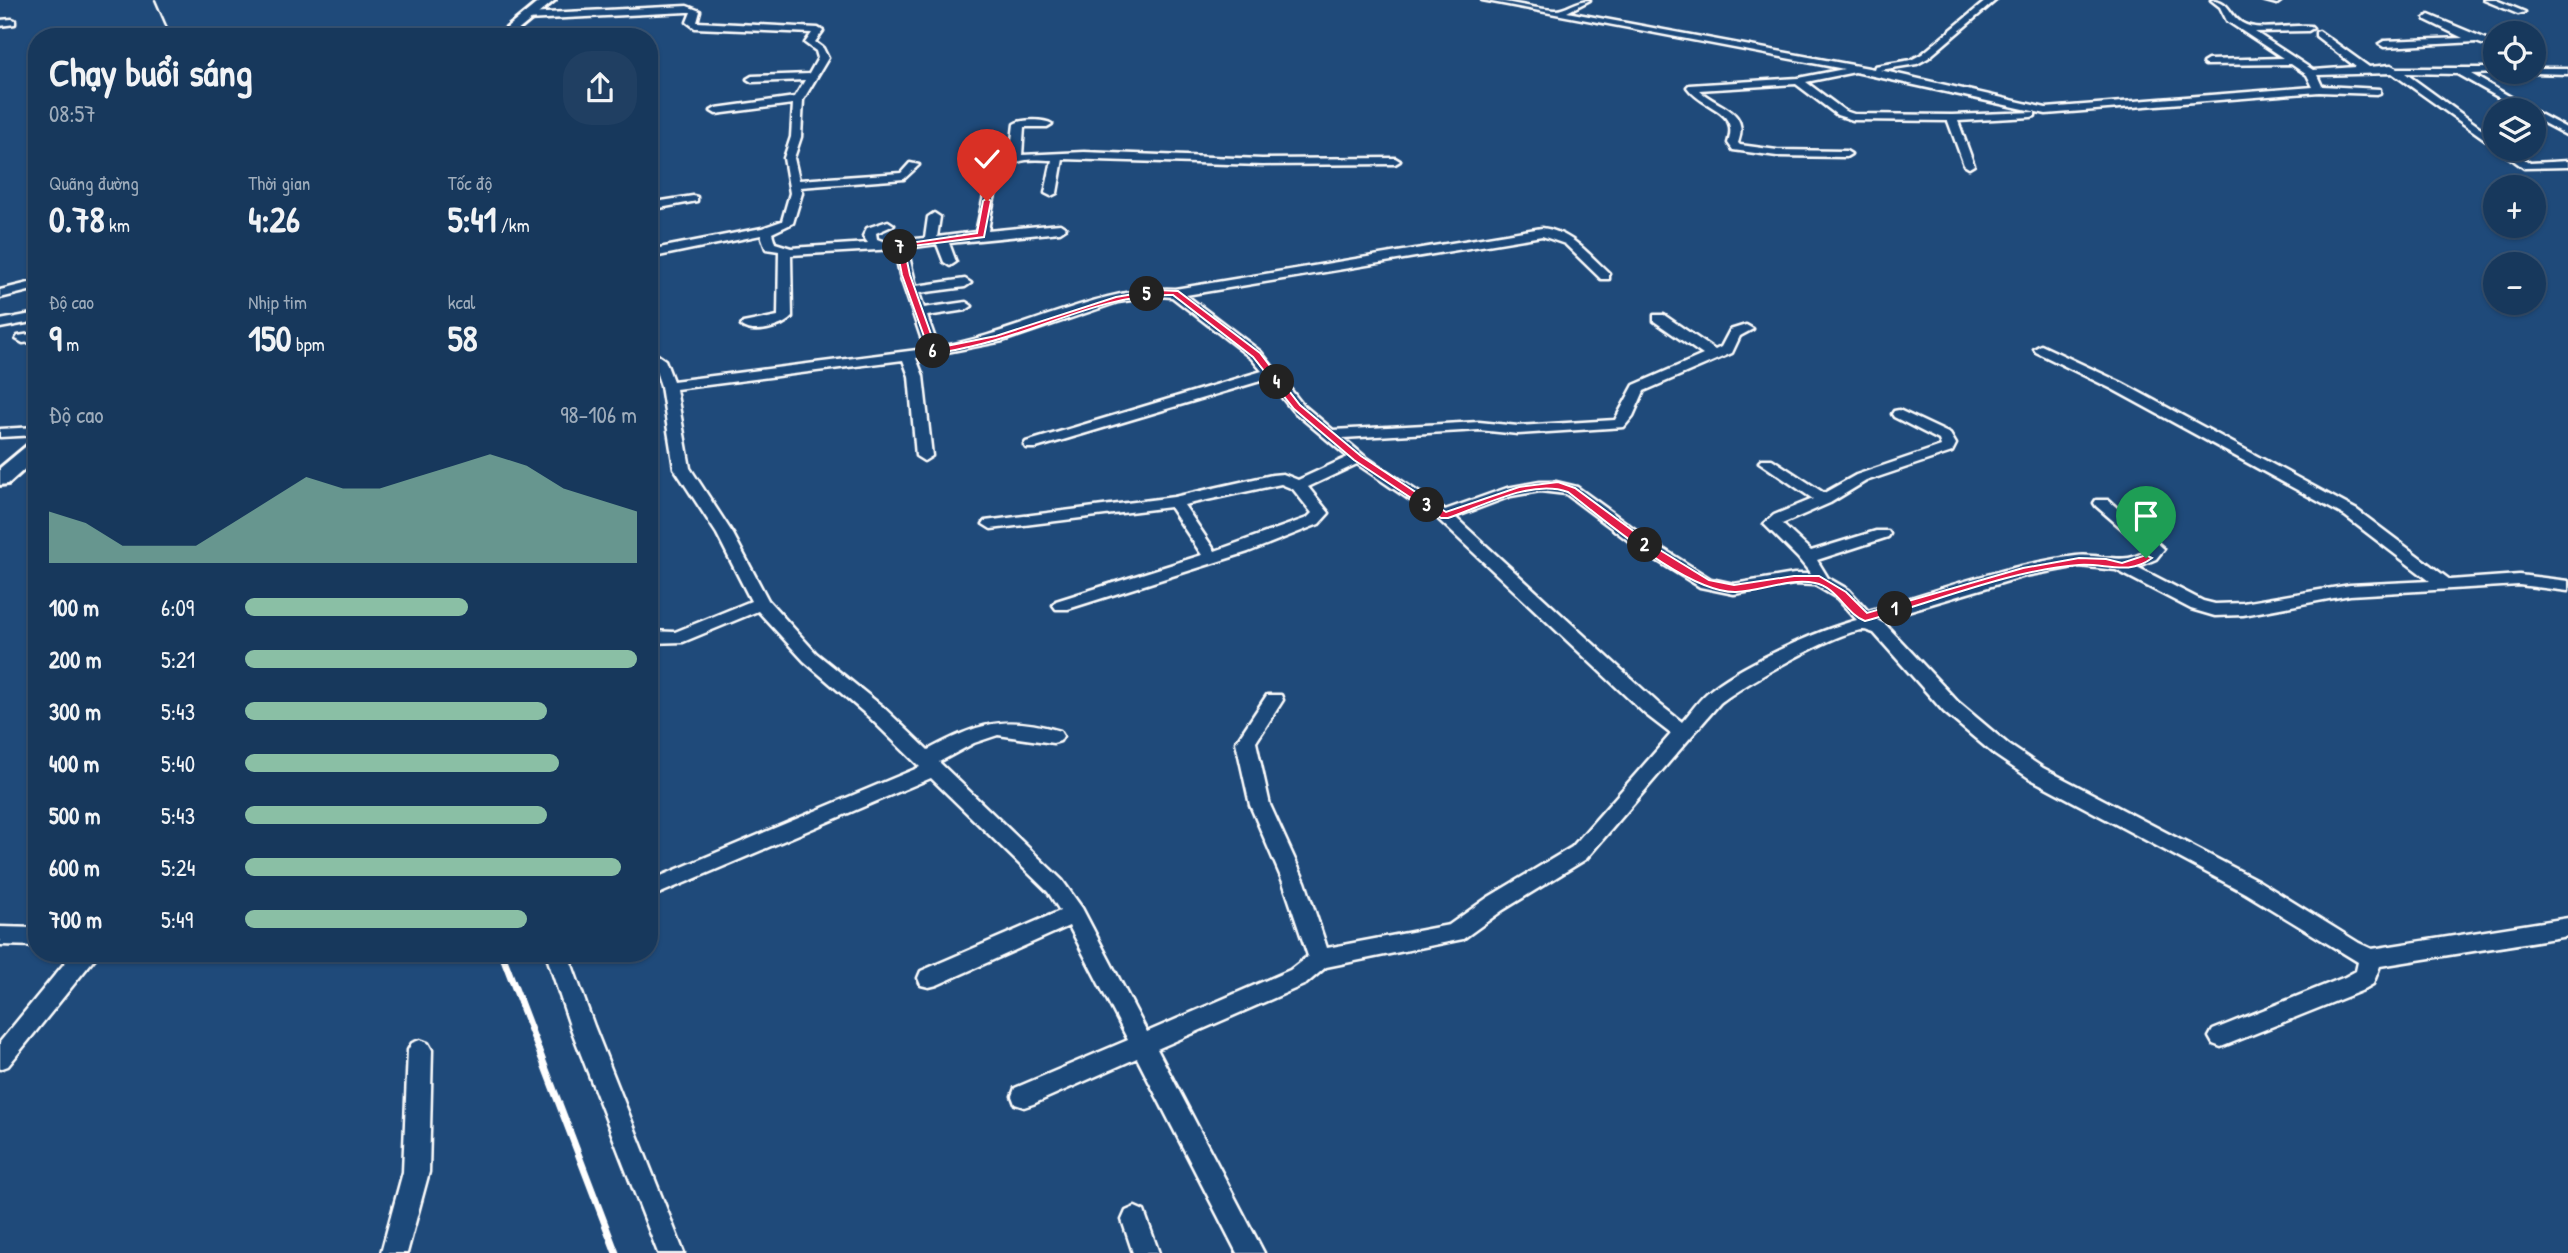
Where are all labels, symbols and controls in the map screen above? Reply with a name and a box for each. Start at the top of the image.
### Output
map controls [2483,21,2546,315]
button: locate [2483,21,2546,84]
text: Chạy buổi sáng [49,46,253,98]
button: share [563,51,637,125]
text: 08:57 [49,98,96,129]
button: layers [2483,98,2546,161]
pin [957,129,1017,201]
icon: check [968,140,1006,178]
text: Quãng đường [49,170,139,196]
text: Thời gian [248,170,310,196]
text: Tốc độ [448,170,492,196]
button: + [2483,175,2546,238]
text: 0.78 [49,196,105,243]
text: 4:26 [248,196,300,243]
text: 5:41 [448,196,496,243]
text: km [105,212,130,238]
text: /km [496,212,530,238]
pin: 7 [883,230,918,264]
text: 7 [895,233,904,259]
button: − [2483,252,2546,315]
pin: 5 [1130,276,1164,312]
text: 5 [1142,280,1151,306]
text: Độ cao [49,289,94,315]
text: Nhịp tim [248,289,307,315]
text: kcal [448,289,475,315]
text: 9 [49,315,62,362]
text: 150 [248,315,292,362]
text: 58 [448,315,478,362]
text: m [62,331,79,357]
text: bpm [292,331,325,357]
pin: 6 [916,334,950,368]
text: 6 [929,337,936,363]
pin: 4 [1260,364,1294,400]
text: 4 [1273,368,1280,394]
text: Độ cao [49,399,103,430]
text: 98–106 m [560,399,637,430]
pin [2116,486,2176,558]
pin: 3 [1410,488,1444,522]
text: 3 [1422,491,1431,517]
icon: arrive [2127,497,2165,535]
pin: 2 [1628,528,1662,562]
text: 2 [1640,531,1649,557]
text: 100 m [49,592,99,623]
text: 6:09 [161,592,194,623]
pin: 1 [1878,592,1912,626]
text: 1 [1891,595,1898,621]
text: 200 m [49,644,101,675]
text: 5:21 [161,644,195,675]
text: 300 m [49,696,101,727]
text: 5:43 [161,696,195,727]
text: 400 m [49,748,99,779]
text: 5:40 [161,748,195,779]
text: 500 m [49,800,100,831]
text: 5:43 [161,800,195,831]
text: 600 m [49,852,100,883]
text: 5:24 [161,852,195,883]
text: 700 m [49,904,102,935]
text: 5:49 [161,904,193,935]

